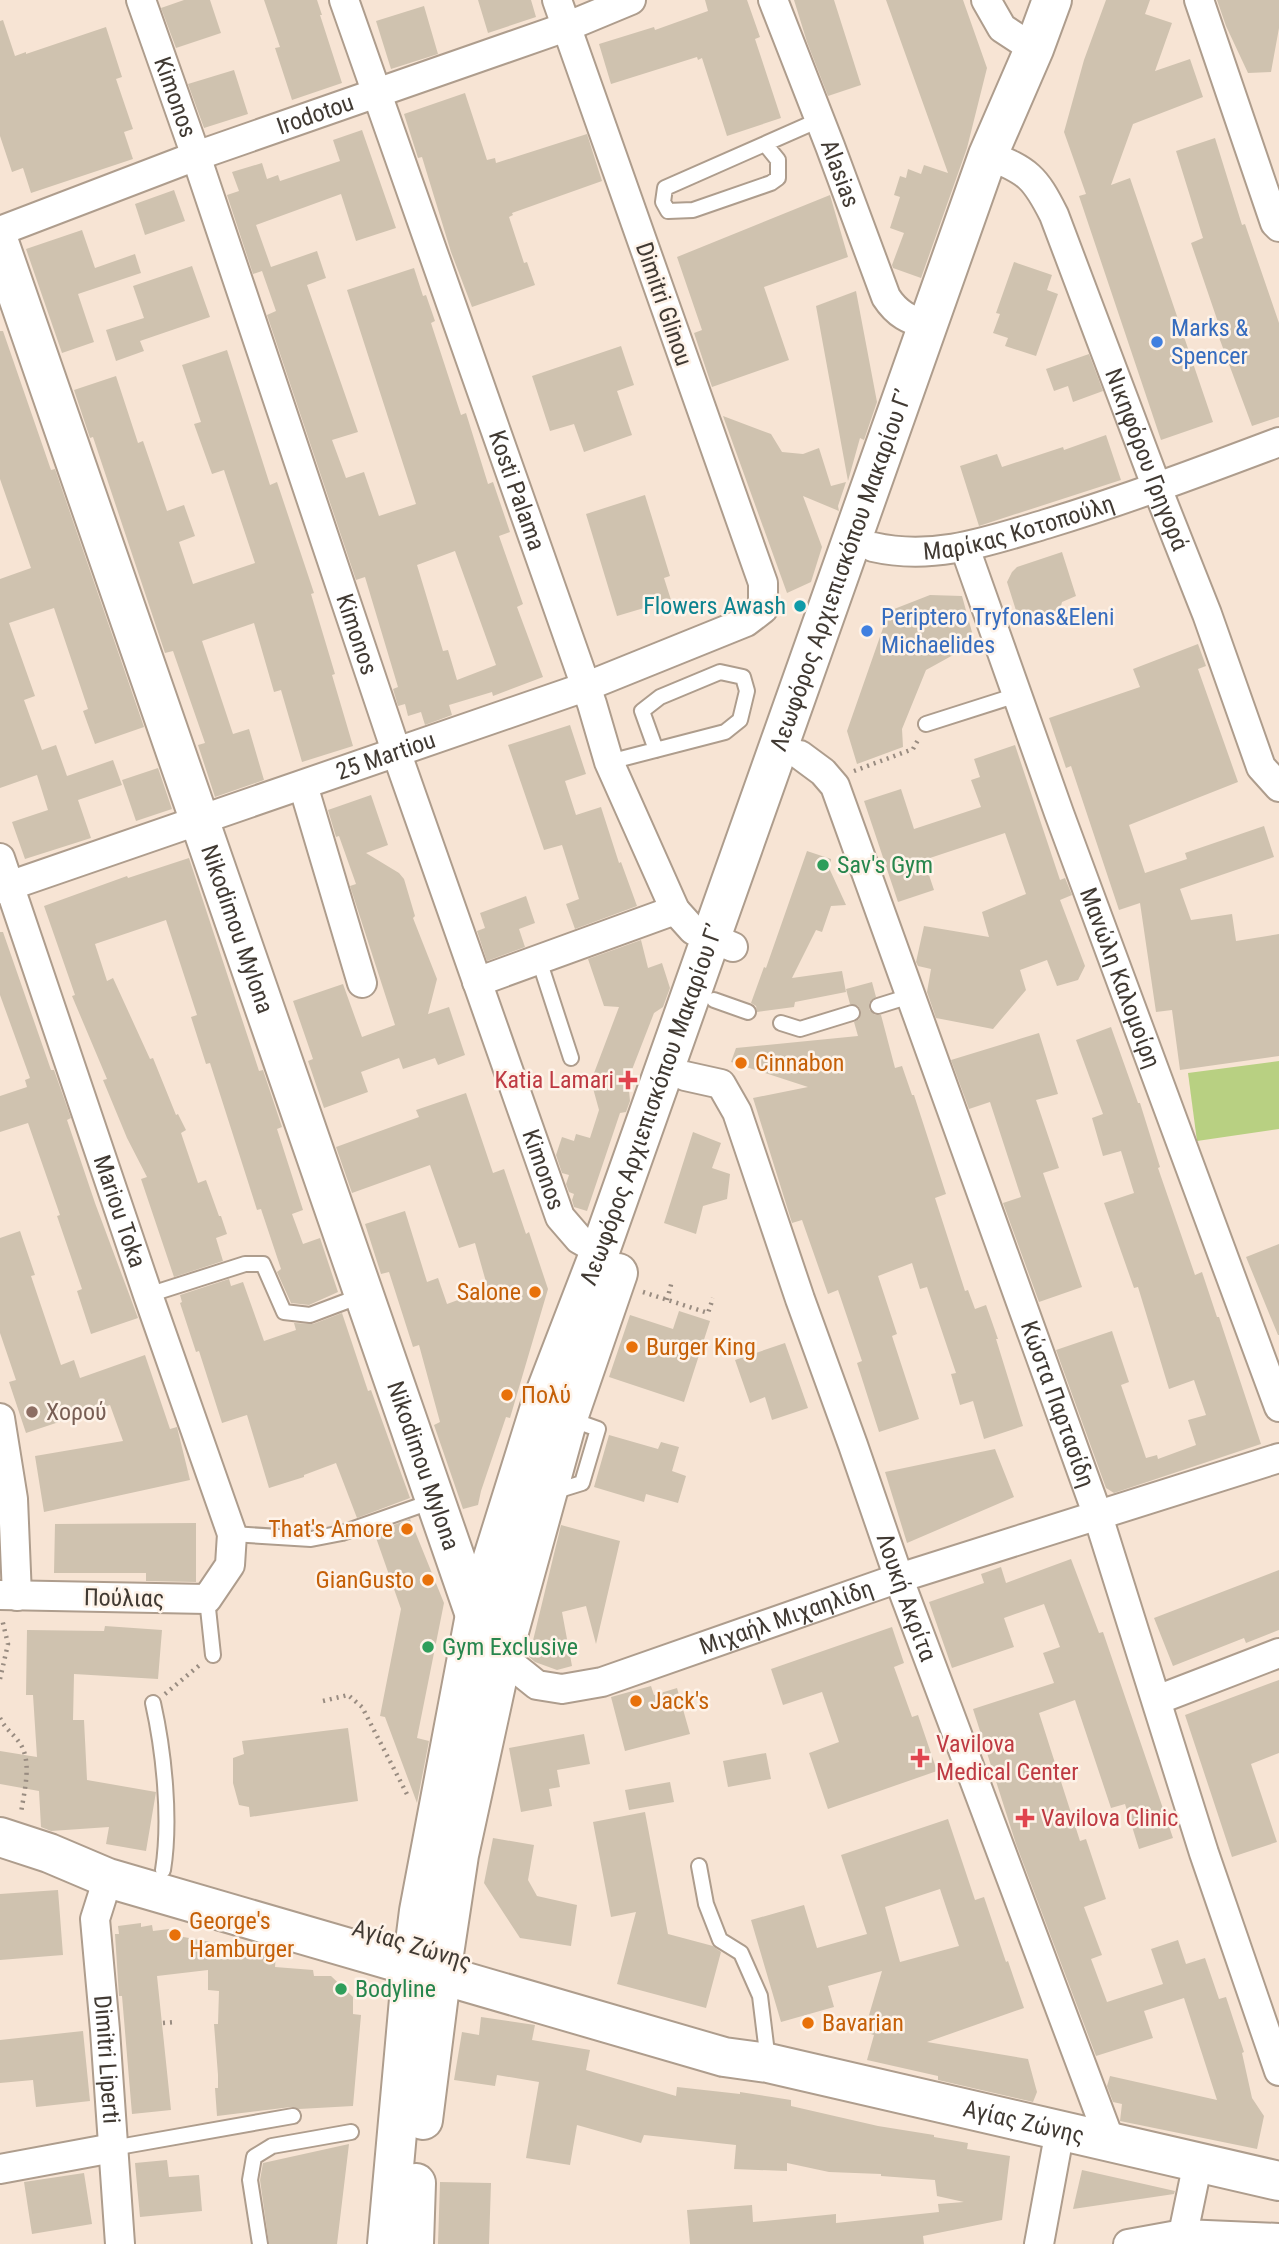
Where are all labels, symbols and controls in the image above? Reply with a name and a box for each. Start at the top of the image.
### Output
street label: Kimonos [148,53,202,141]
street label: Irodotou [273,88,357,141]
street label: Alasias [815,136,865,211]
street label: Dimitri Glinou [630,239,698,369]
place label: Marks & Spencer [1171,314,1248,370]
marker: Marks & Spencer [1149,334,1165,350]
street label: Νικηφόρου Γρηγορά [1099,365,1194,555]
street label: Λεωφόρος Αρχιεπισκόπου Μακαρίου Γ’ [764,386,918,755]
street label: Kosti Palama [483,427,551,554]
street label: Μαρίκας Κοτοπούλη [922,489,1118,566]
street label: Kimonos [330,590,383,678]
place label: Flowers Awash [643,592,786,620]
marker: Flowers Awash [792,598,808,614]
place label: Periptero Tryfonas&Eleni Michaelides [881,603,1114,659]
marker: Periptero Tryfonas&Eleni Michaelides [859,623,875,639]
street label: 25 Martiou [332,726,439,786]
street label: Nikodimou Mylona [195,841,279,1017]
place label: Sav's Gym [837,851,933,879]
marker: Sav's Gym [815,857,831,873]
street label: Μανώλη Καλομοίρη [1074,884,1166,1072]
street label: Λεωφόρος Αρχιεπισκόπου Μακαρίου Γ’ [574,920,729,1289]
place label: Cinnabon [755,1049,844,1077]
marker: Cinnabon [733,1055,749,1071]
place label: Katia Lamari [495,1066,614,1094]
marker: Katia Lamari [620,1072,636,1088]
street label: Kimonos [516,1126,570,1214]
street label: Mariou Toka [88,1151,152,1271]
place label: Salone [457,1278,521,1306]
marker: Salone [527,1284,543,1300]
street label: Κώστα Παρτασίδη [1015,1317,1100,1491]
place label: Burger King [646,1333,756,1361]
marker: Burger King [624,1339,640,1355]
street label: Nikodimou Mylona [381,1378,465,1554]
place label: Πολύ [521,1381,571,1409]
marker: Πολύ [499,1387,515,1403]
place label: Χορού [46,1398,107,1426]
marker: Χορού [24,1404,40,1420]
place label: That's Amore [268,1515,393,1543]
marker: That's Amore [399,1521,415,1537]
street label: Λουκή Ακρίτα [870,1530,942,1665]
place label: GianGusto [316,1566,414,1594]
marker: GianGusto [420,1572,436,1588]
street label: Μιχαήλ Μιχαηλίδη [696,1574,877,1661]
street label: Πούλιας [84,1583,164,1613]
place label: Gym Exclusive [442,1633,578,1661]
marker: Gym Exclusive [420,1639,436,1655]
place label: Jack's [650,1687,709,1715]
marker: Jack's [628,1693,644,1709]
place label: Vavilova Medical Center [936,1730,1079,1786]
marker: Vavilova Medical Center [910,1748,930,1768]
place label: Vavilova Clinic [1041,1804,1178,1832]
marker: Vavilova Clinic [1015,1808,1035,1828]
place label: George's Hamburger [189,1907,294,1963]
street label: Αγίας Ζώνης [349,1914,475,1976]
marker: George's Hamburger [167,1927,183,1943]
place label: Bodyline [355,1975,436,2003]
marker: Bodyline [333,1981,349,1997]
street label: Dimitri Liperti [88,1994,126,2125]
place label: Bavarian [822,2009,904,2037]
marker: Bavarian [800,2015,816,2031]
street label: Αγίας Ζώνης [961,2095,1087,2150]

